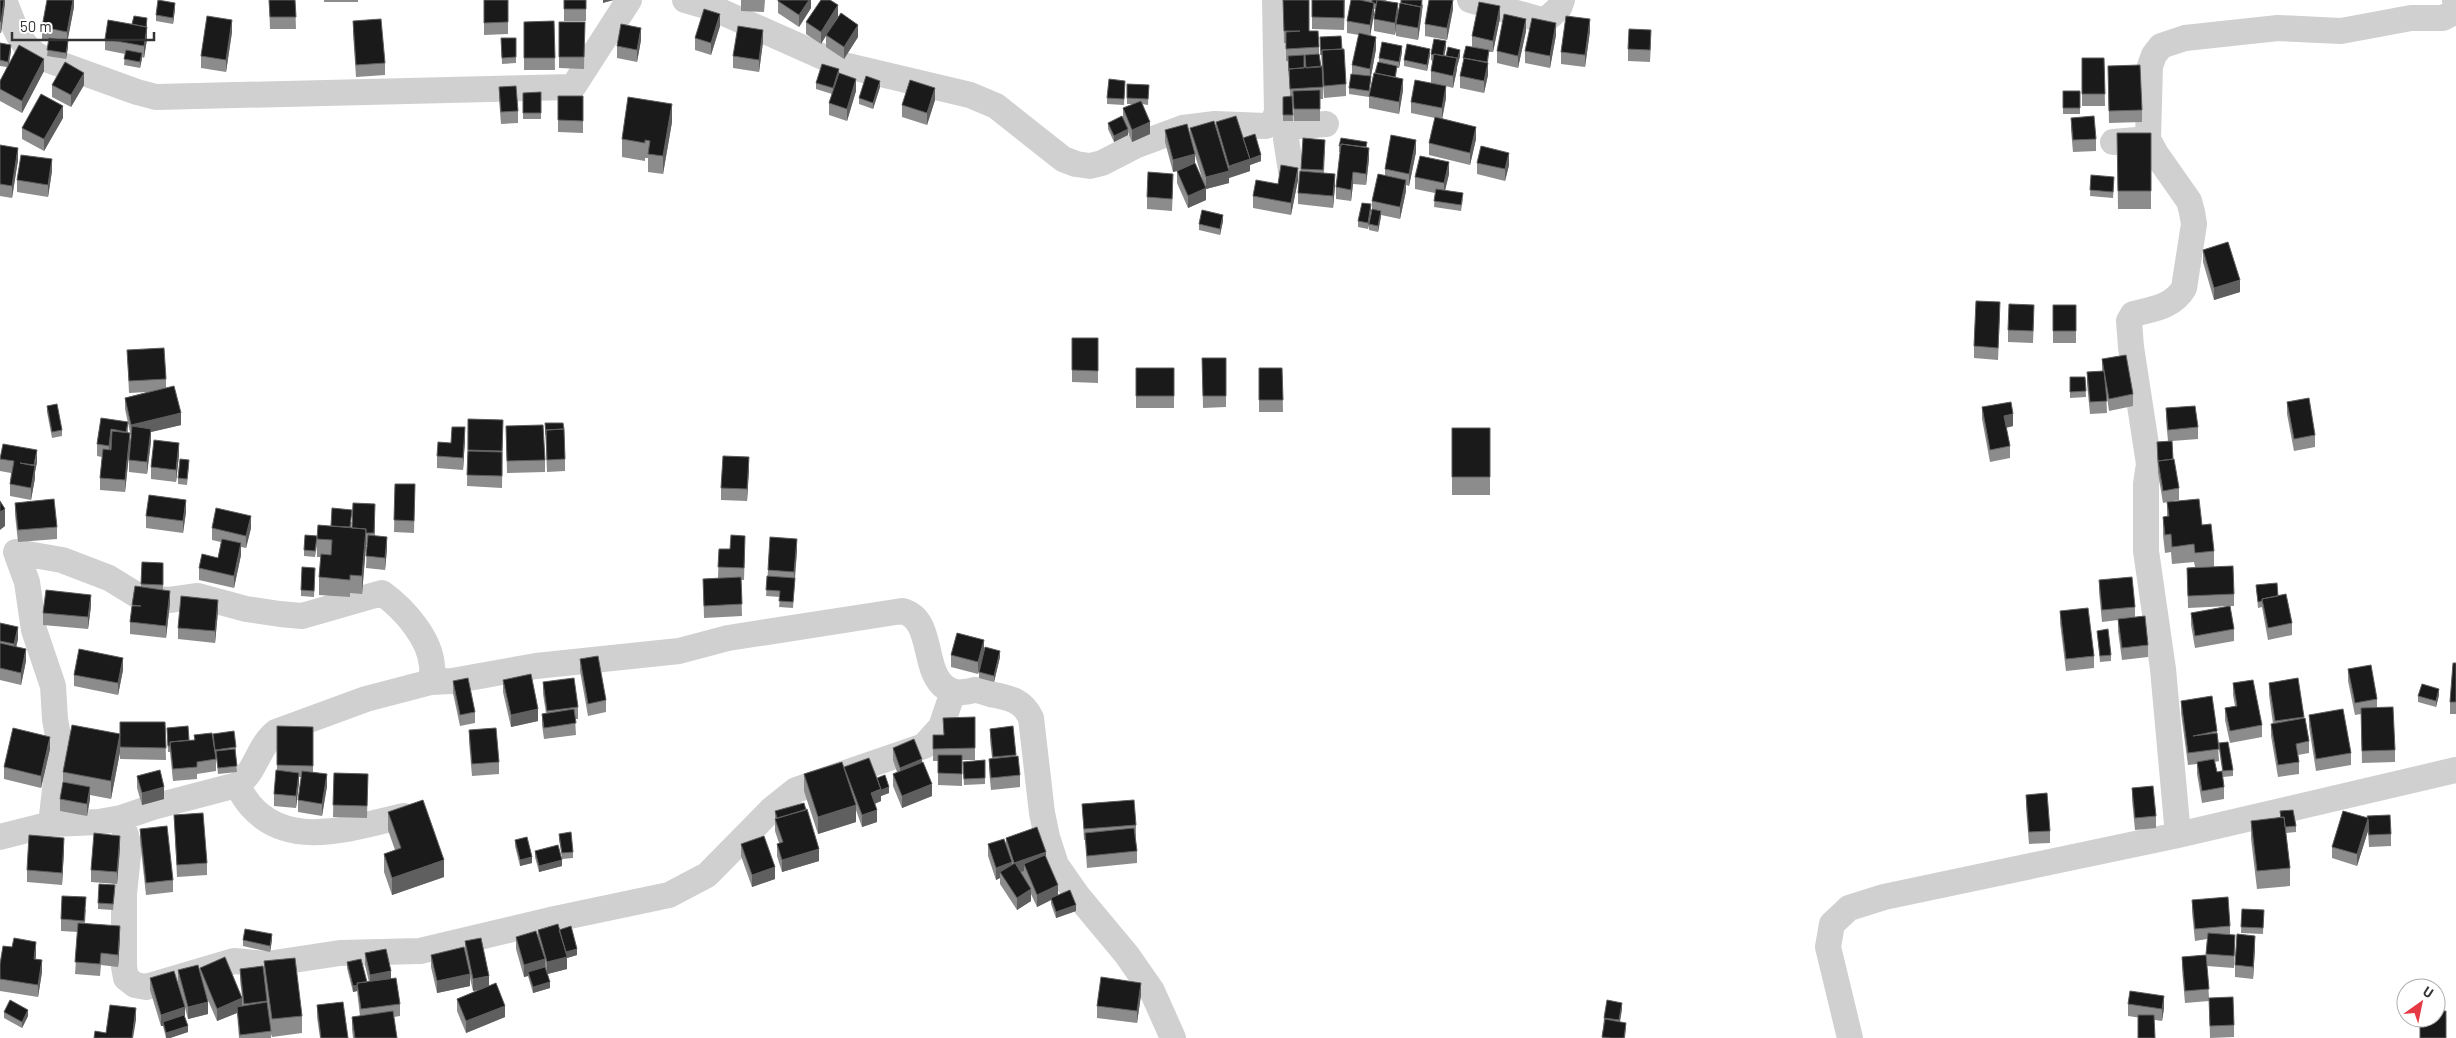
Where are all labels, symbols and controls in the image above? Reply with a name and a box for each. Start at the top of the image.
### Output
scale bar [12,10,155,42]
text: 50 m [20,17,52,35]
north arrow [2396,978,2446,1028]
text: U [2420,982,2437,1001]

